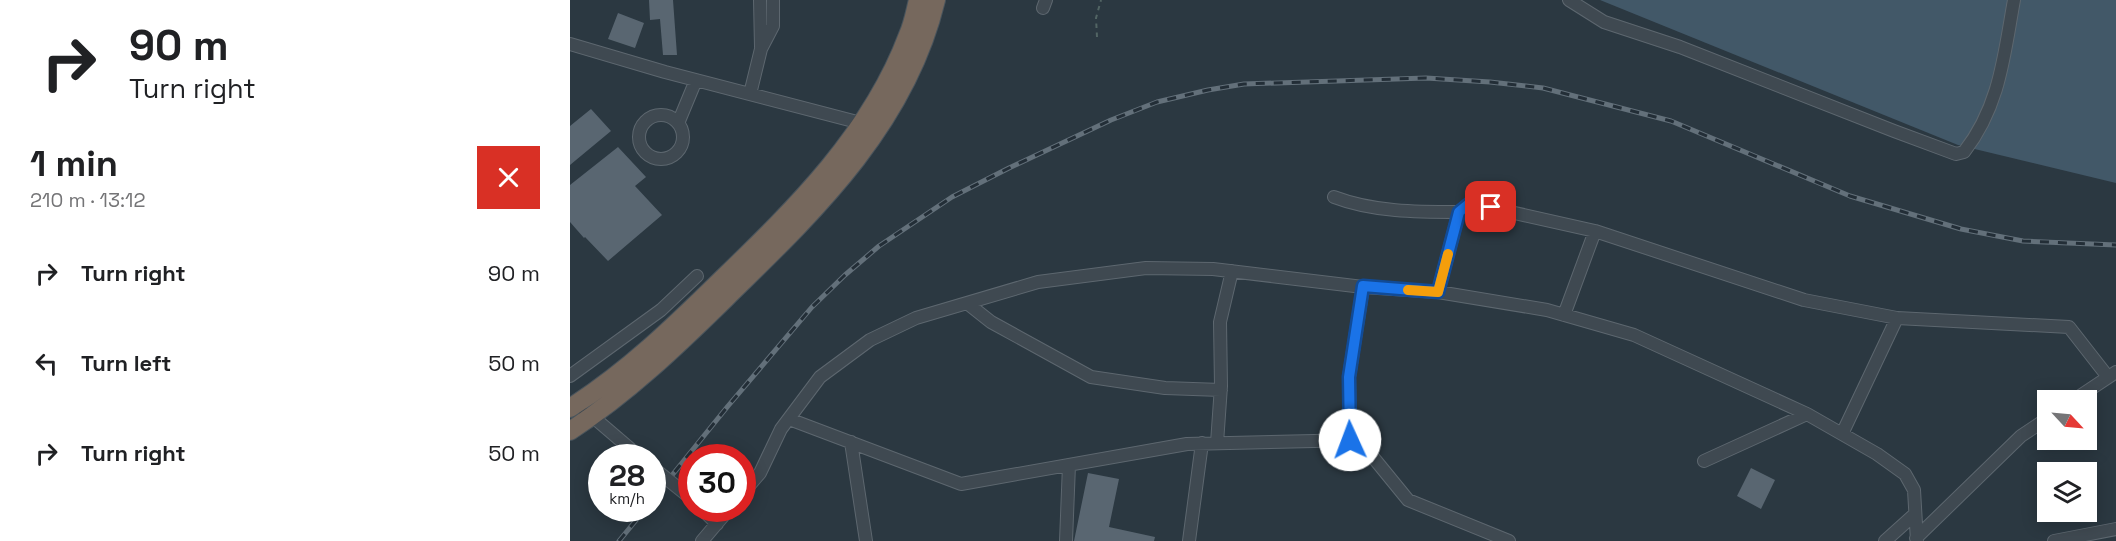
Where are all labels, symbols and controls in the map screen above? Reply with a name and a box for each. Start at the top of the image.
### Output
text: 90 m [129,19,229,72]
icon: right [30,24,108,102]
text: Turn right [129,71,256,106]
text: 1 min [30,141,118,187]
button: close [477,146,540,209]
pin [1465,181,1516,232]
text: 210 m · 13:12 [30,187,146,213]
icon: arrive [1474,190,1507,223]
icon: right [30,257,63,290]
text: Turn right [81,259,186,287]
text: 90 m [488,259,540,287]
icon: left [30,347,63,380]
text: Turn left [81,349,171,377]
text: 50 m [488,349,540,377]
north arrow [2037,390,2097,450]
map controls [2037,390,2097,522]
position arrow [1318,408,1382,472]
icon: right [30,437,63,470]
text: Turn right [81,439,186,467]
text: 50 m [488,439,540,467]
speed limit sign: 30 [678,444,756,522]
text: 28 [609,456,645,495]
button: layers [2037,462,2097,522]
text: km/h [609,489,645,508]

